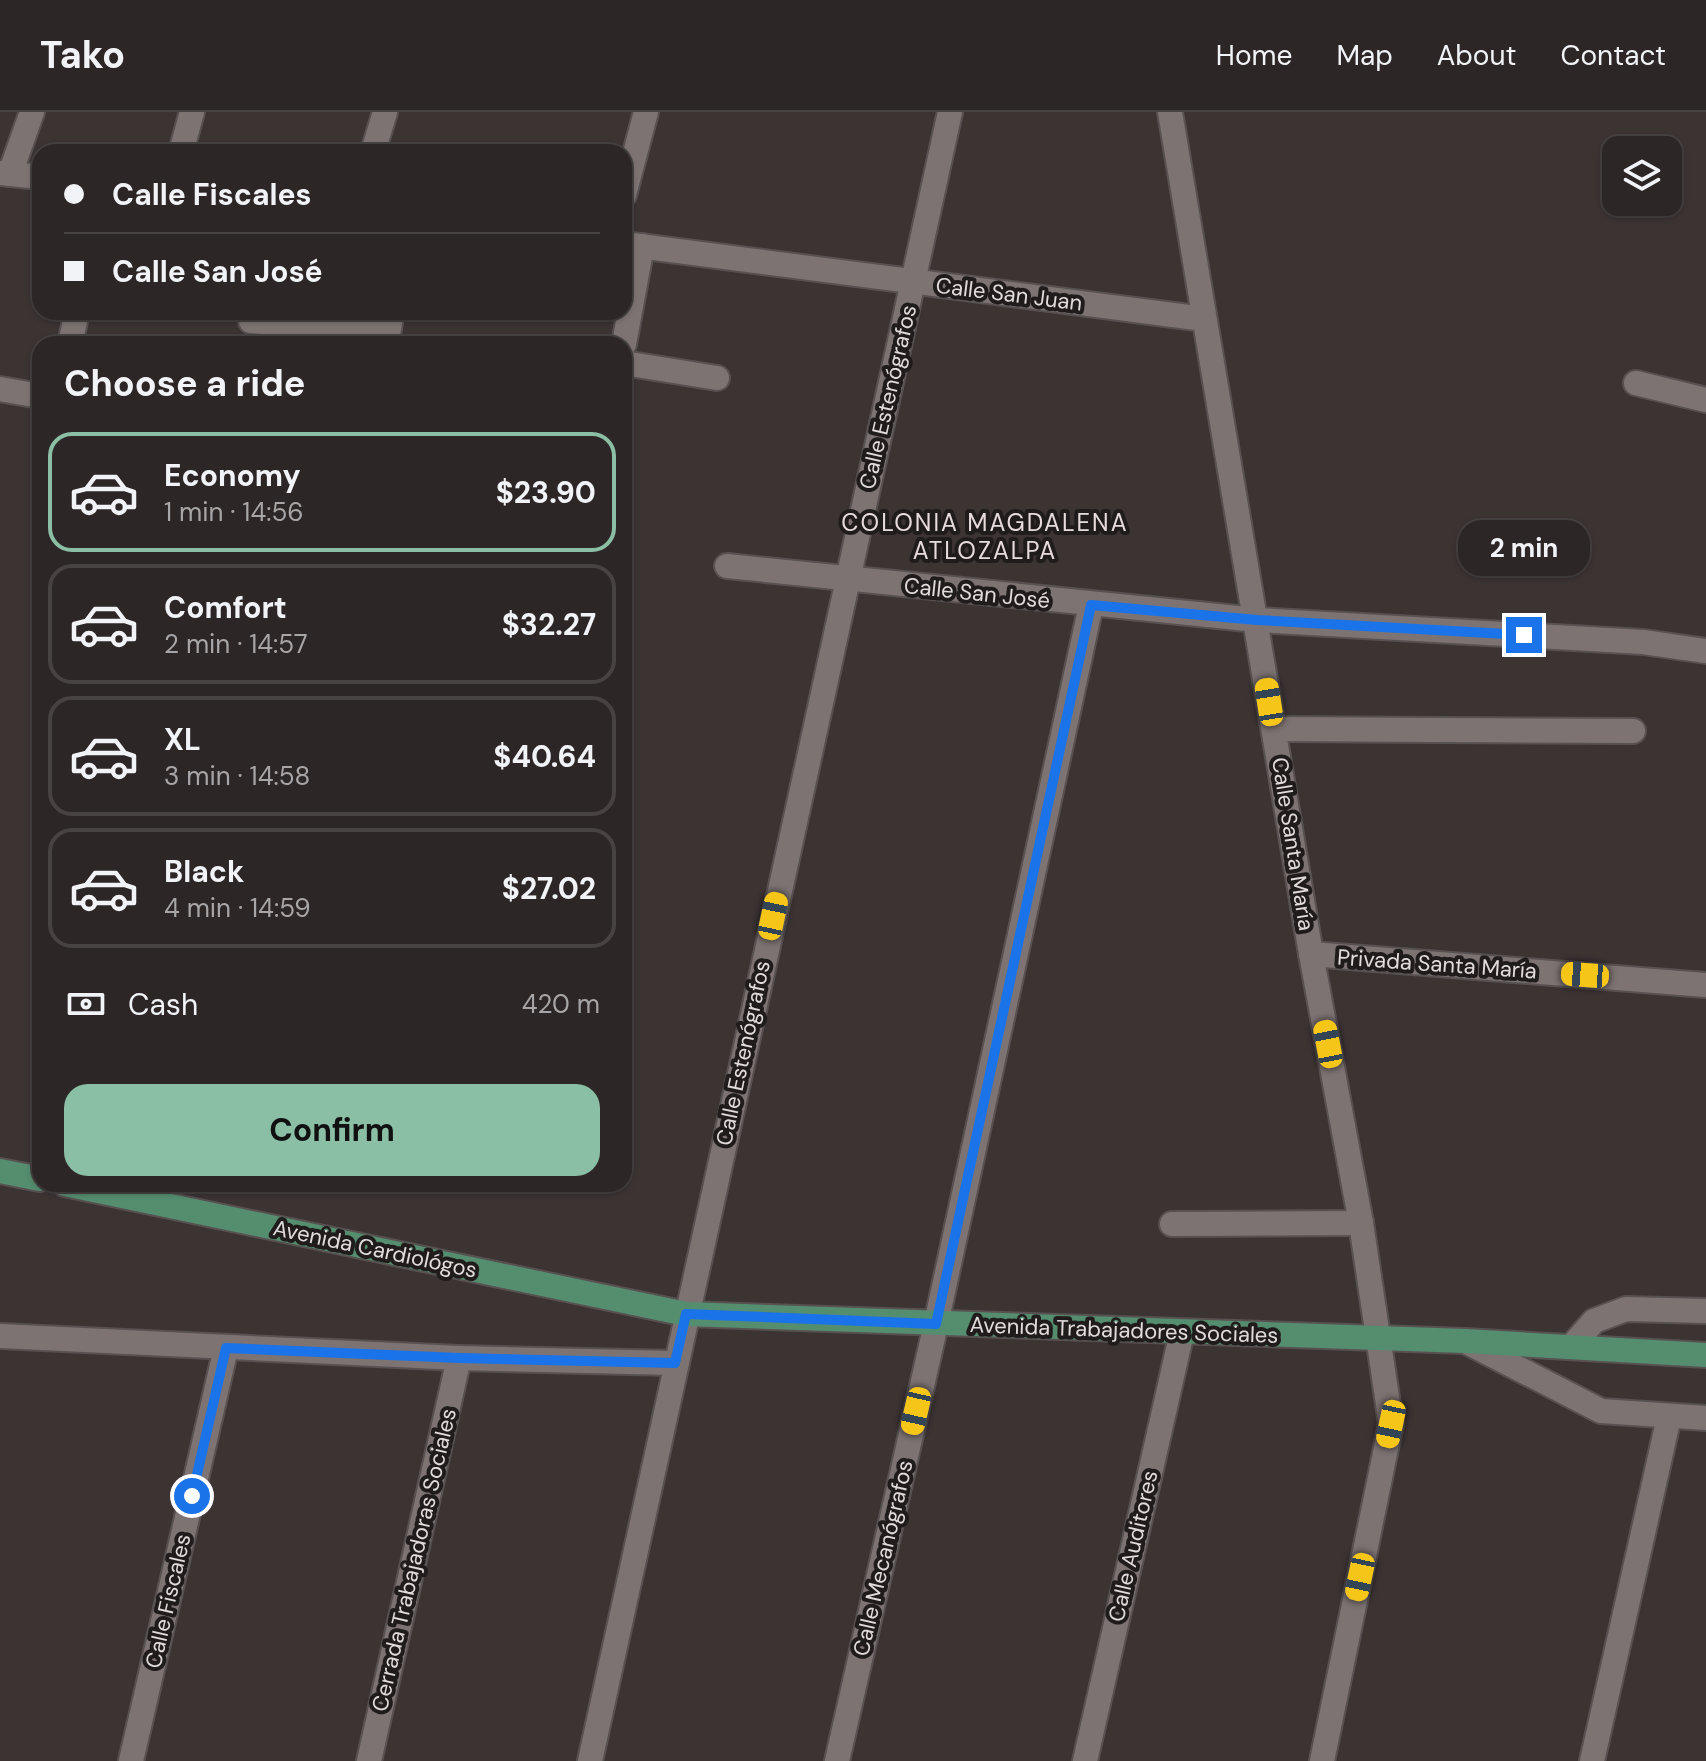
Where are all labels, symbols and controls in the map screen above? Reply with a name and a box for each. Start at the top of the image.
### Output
text: Tako [40,30,125,80]
text: Home [1216,37,1292,74]
text: Map [1336,37,1393,74]
text: About [1437,37,1516,74]
text: Contact [1560,37,1666,74]
map controls [1602,136,1682,216]
button: layers [1602,136,1682,216]
text: Calle Fiscales [112,175,312,214]
text: Calle San José [112,252,323,291]
street label: Calle San Juan [934,271,1084,317]
street label: Calle Estenógrafos [853,302,923,492]
text: Choose a ride [64,360,305,407]
icon: car [68,456,140,528]
text: Economy [164,456,301,495]
text: $23.90 [496,473,596,512]
text: 1 min · 14:56 [164,495,304,529]
district label: COLONIA MAGDALENA ATLOZALPA [841,507,1129,566]
callout: 2 min [1458,519,1590,575]
text: 2 min [1490,531,1558,565]
street label: Calle San José [903,571,1051,615]
icon: car [68,588,140,660]
text: Comfort [164,588,287,627]
text: $32.27 [502,605,596,644]
route end [1506,617,1542,653]
text: 2 min · 14:57 [164,627,308,661]
car [1253,676,1285,728]
icon: car [68,720,140,792]
text: XL [164,720,201,759]
text: $40.64 [493,737,596,776]
street label: Calle Santa María [1265,755,1321,933]
text: 3 min · 14:58 [164,759,310,793]
icon: car [68,852,140,924]
text: Black [164,852,244,891]
text: $27.02 [502,869,596,908]
car [756,890,790,942]
text: 4 min · 14:59 [164,891,311,925]
street label: Privada Santa María [1336,943,1538,985]
street label: Calle Estenógrafos [709,958,777,1148]
car [1560,961,1610,989]
icon: cash [64,982,108,1026]
text: Cash [128,985,198,1024]
text: 420 m [522,987,600,1021]
car [1312,1018,1344,1070]
button: Confirm [64,1084,600,1176]
street label: Avenida Cardiológos [270,1213,480,1285]
street label: Avenida Trabajadores Sociales [969,1310,1279,1350]
car [899,1385,933,1437]
car [1374,1398,1408,1450]
street label: Cerrada Trabajadoras Sociales [365,1406,463,1714]
street label: Calle Mecanógrafos [846,1457,920,1659]
street label: Calle Auditores [1101,1467,1165,1625]
route start [174,1478,210,1514]
street label: Calle Fiscales [138,1531,198,1671]
car [1343,1551,1377,1603]

